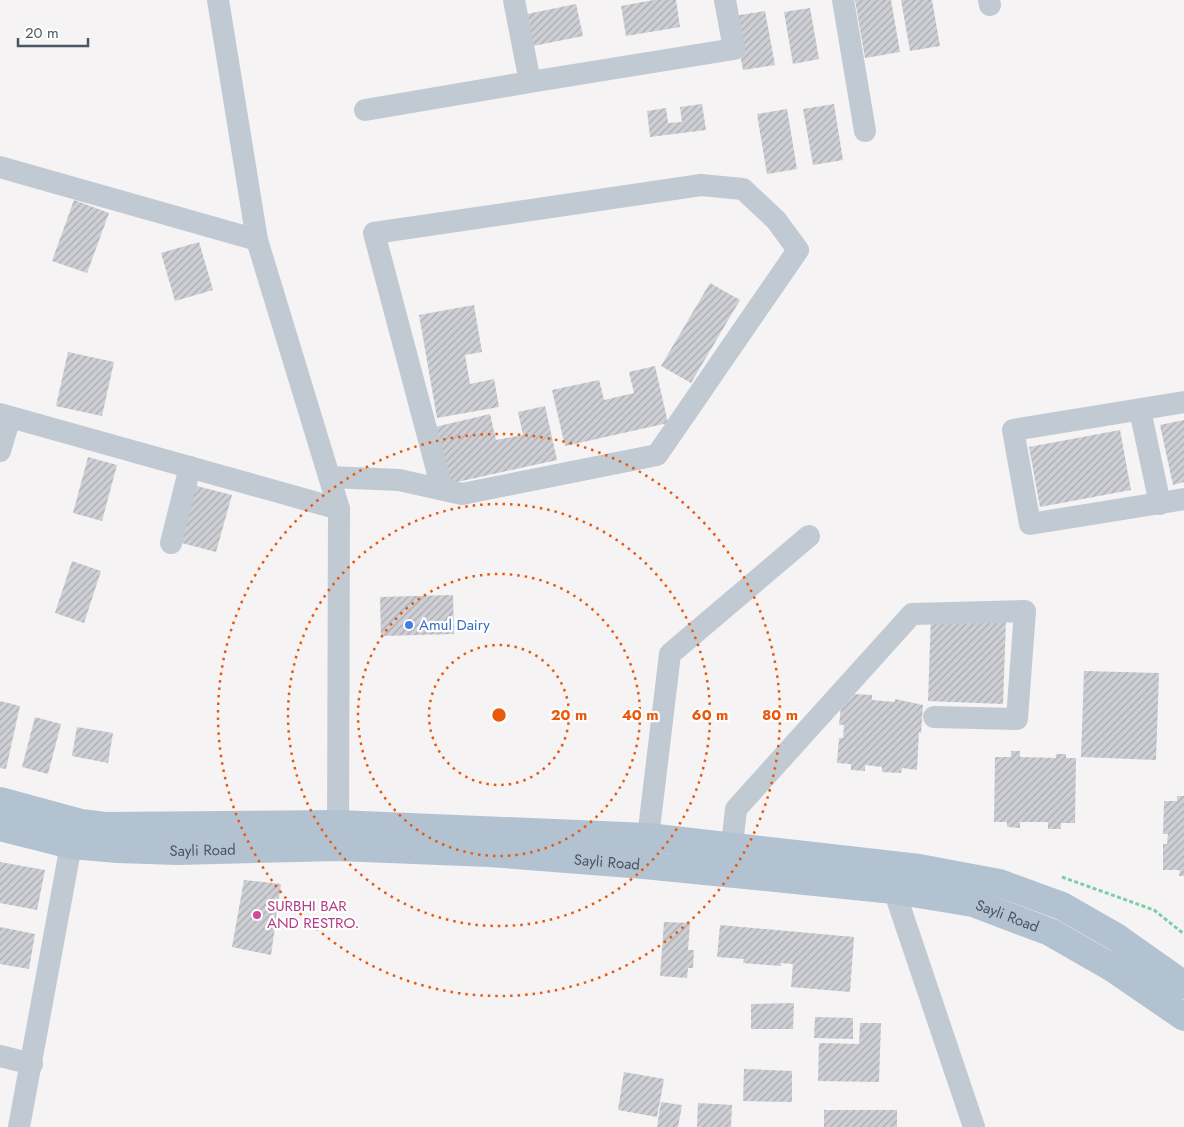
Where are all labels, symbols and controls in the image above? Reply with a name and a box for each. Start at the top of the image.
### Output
scale bar [18,15,88,47]
text: 20 m [25,22,59,44]
place label: Amul Dairy [419,614,490,636]
marker: Amul Dairy [403,619,415,631]
text: 20 m [551,704,587,726]
text: 40 m [621,704,659,726]
text: 60 m [692,704,728,726]
text: 80 m [762,704,798,726]
centre of rings [490,706,508,724]
street label: Sayli Road [169,839,236,862]
street label: Sayli Road [573,849,641,876]
street label: Sayli Road [972,894,1042,938]
place label: SURBHI BAR AND RESTRO. [267,895,359,934]
marker: SURBHI BAR AND RESTRO. [251,909,263,921]

